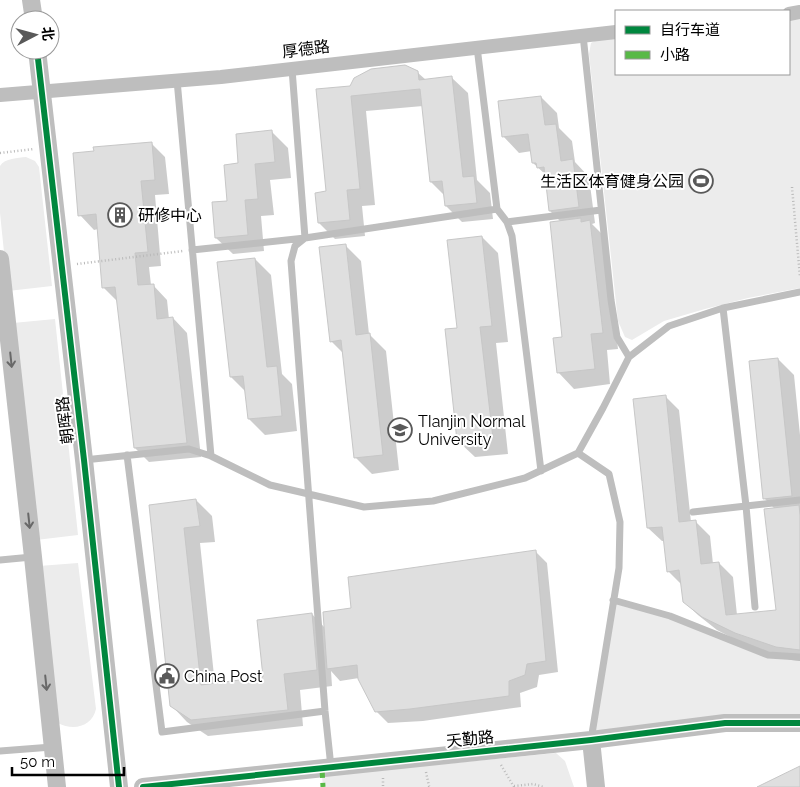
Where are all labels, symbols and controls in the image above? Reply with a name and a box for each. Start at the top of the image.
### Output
north arrow [10,10,60,60]
legend [615,10,790,75]
text: 自行车道 [660,21,720,39]
text: 北 [39,26,57,41]
street label: 厚德路 [281,37,331,61]
text: 小路 [660,46,690,64]
sports icon: 生活区体育健身公园 [688,168,714,194]
place label: 生活区体育健身公园 [540,172,684,191]
building icon: 研修中心 [107,202,133,228]
place label: 研修中心 [138,206,202,225]
one-way arrow [6,351,16,367]
street label: 朝晖路 [53,395,77,445]
place label: TIanjin Normal University [418,412,526,449]
school or university icon: TIanjin Normal University [387,417,413,443]
one-way arrow [24,513,34,529]
public building icon: China Post [154,663,180,689]
place label: China Post [184,667,263,686]
one-way arrow [41,674,51,690]
street label: 天勤路 [445,727,495,751]
scale bar [12,744,125,776]
text: 50 m [20,753,55,771]

